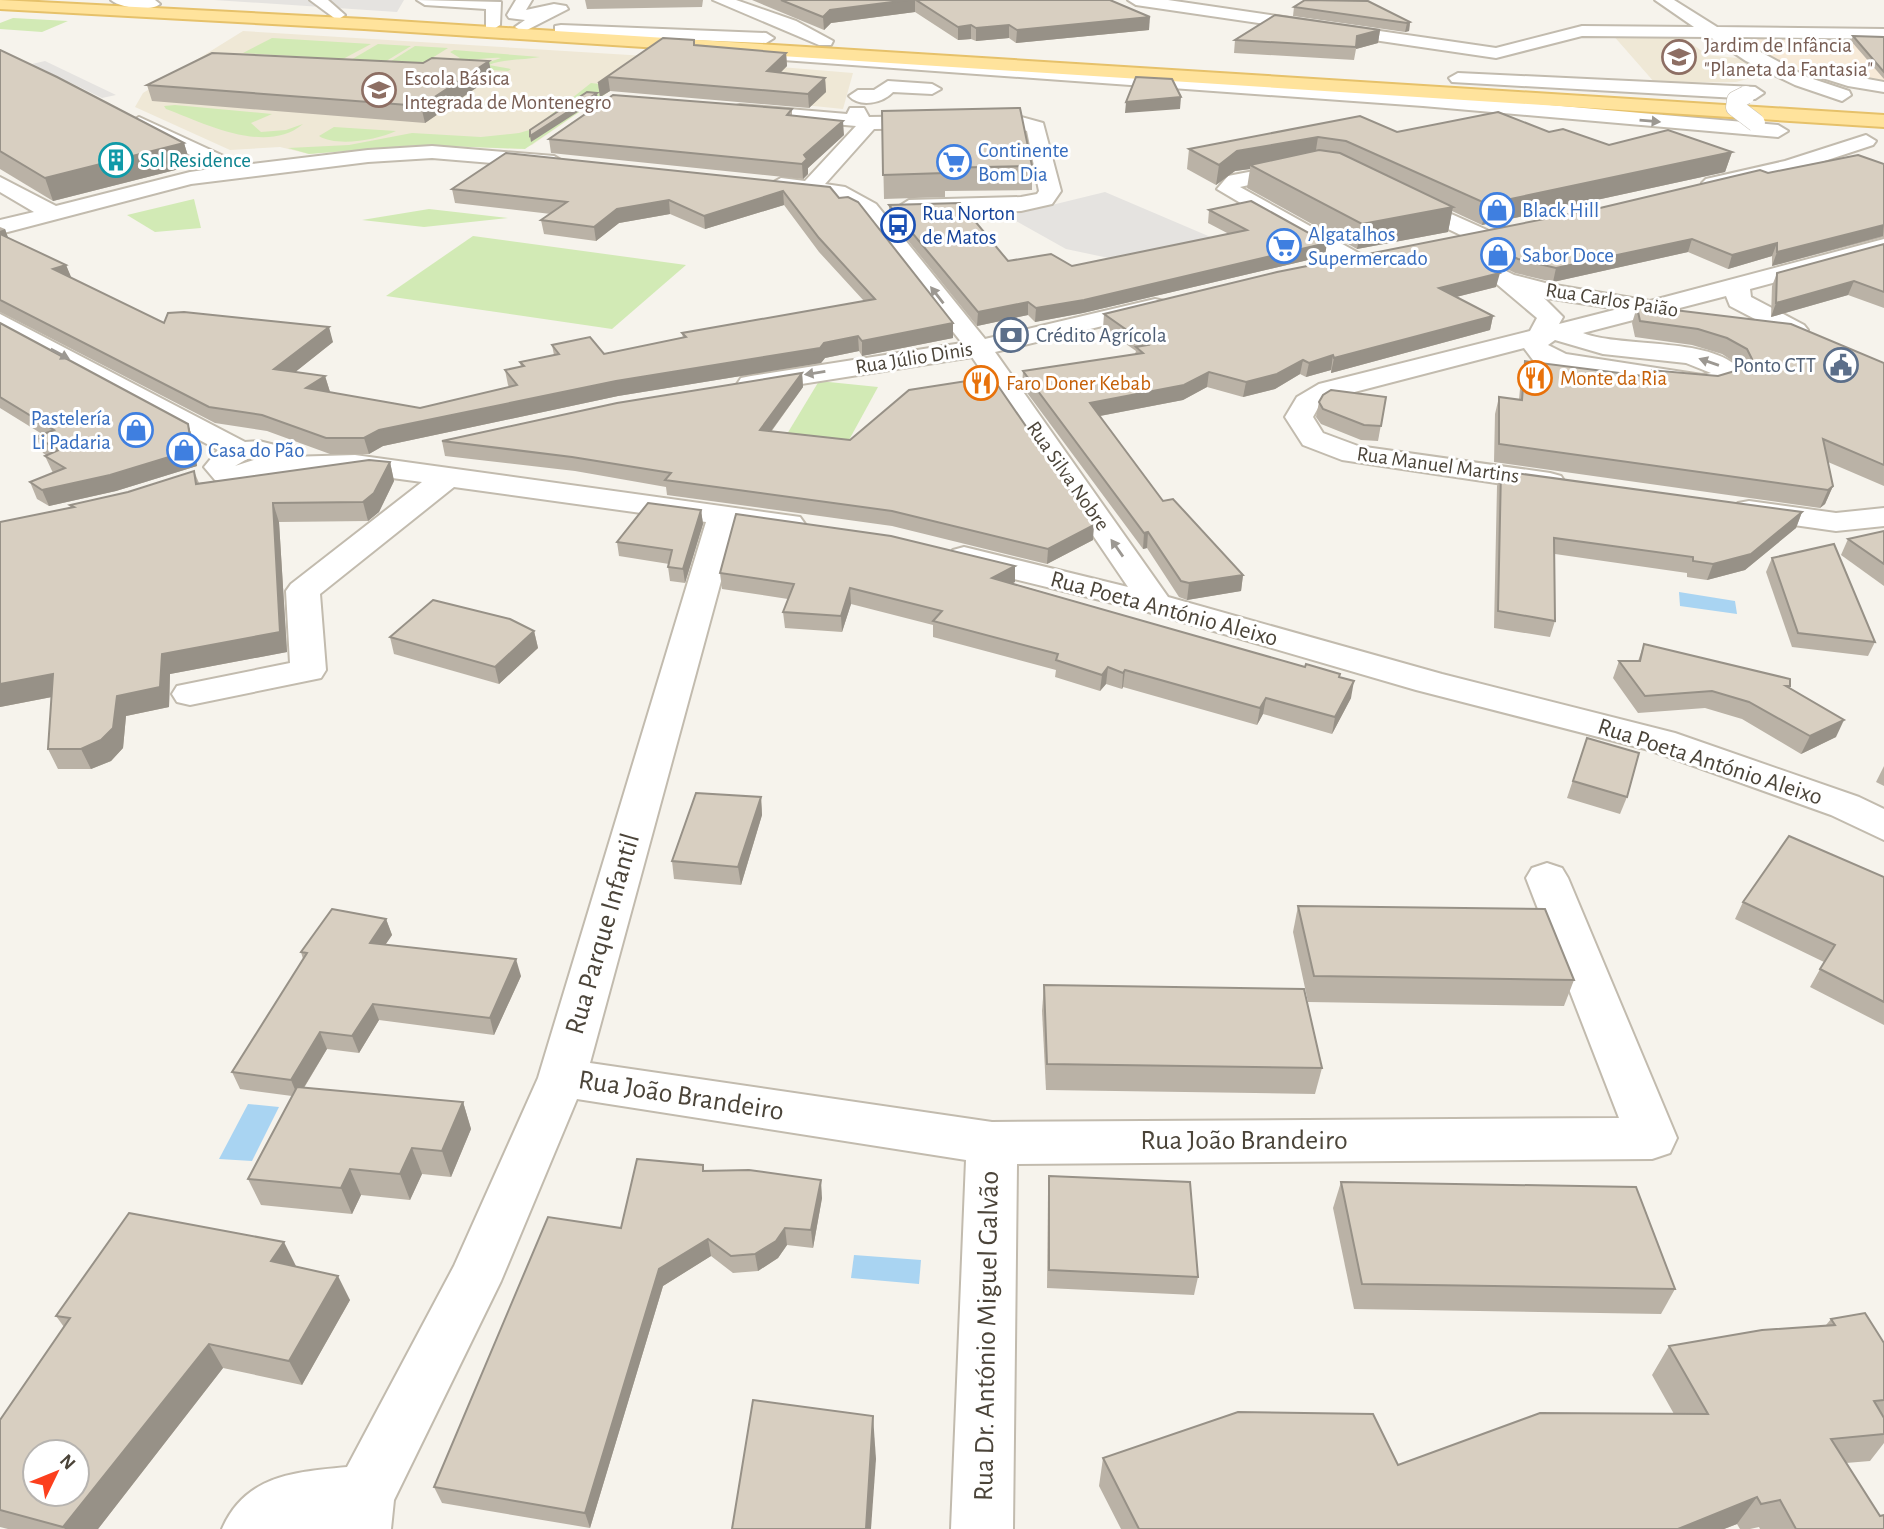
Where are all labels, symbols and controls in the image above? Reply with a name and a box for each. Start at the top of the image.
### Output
place label: Jardim de Infância "Planeta da Fantasia" [1704,35,1873,80]
school or university icon: Jardim de Infância "Planeta da Fantasia" [1660,38,1698,76]
place label: Escola Básica Integrada de Montenegro [404,68,611,113]
school or university icon: Escola Básica Integrada de Montenegro [360,71,398,109]
one-way arrow [1640,116,1662,127]
place label: Continente Bom Dia [978,140,1069,185]
building icon: Sol Residence [97,141,135,179]
supermarket icon: Continente Bom Dia [935,143,973,181]
place label: Sol Residence [140,150,251,171]
shop icon: Black Hill [1478,191,1516,229]
place label: Black Hill [1522,200,1599,221]
place label: Rua Norton de Matos [922,203,1015,248]
bus stop icon: Rua Norton de Matos [879,206,917,244]
place label: Algatalhos Supermercado [1308,224,1428,269]
supermarket icon: Algatalhos Supermercado [1265,227,1303,265]
shop icon: Sabor Doce [1479,236,1517,274]
place label: Sabor Doce [1522,245,1614,266]
street label: Rua Carlos Paião [1544,279,1680,321]
one-way arrow [929,286,944,304]
bank icon: Crédito Agrícola [992,316,1030,354]
place label: Crédito Agrícola [1036,325,1167,346]
street label: Rua Júlio Dinis [854,338,974,378]
public building icon: Ponto CTT [1822,346,1860,384]
one-way arrow [50,348,70,360]
place label: Ponto CTT [1733,355,1816,376]
one-way arrow [1698,356,1719,367]
restaurant icon: Monte da Ria [1516,359,1554,397]
restaurant icon: Faro Doner Kebab [962,364,1000,402]
one-way arrow [804,368,826,379]
place label: Monte da Ria [1560,368,1667,389]
place label: Faro Doner Kebab [1006,373,1151,394]
place label: Pastelería Li Padaria [31,408,111,453]
shop icon: Pastelería Li Padaria [117,411,155,449]
street label: Rua Silva Nobre [1023,417,1113,535]
shop icon: Casa do Pão [165,431,203,469]
place label: Casa do Pão [208,440,305,461]
street label: Rua Manuel Martins [1355,443,1521,487]
one-way arrow [1111,538,1124,558]
street label: Rua Poeta António Aleixo [1048,567,1280,651]
street label: Rua Poeta António Aleixo [1595,714,1825,810]
street label: Rua Parque Infantil [561,830,645,1038]
street label: Rua João Brandeiro [576,1066,786,1126]
street label: Rua João Brandeiro [1140,1127,1348,1155]
street label: Rua Dr. António Miguel Galvão [970,1171,1004,1501]
north arrow [21,1438,91,1508]
text: N [56,1451,79,1474]

